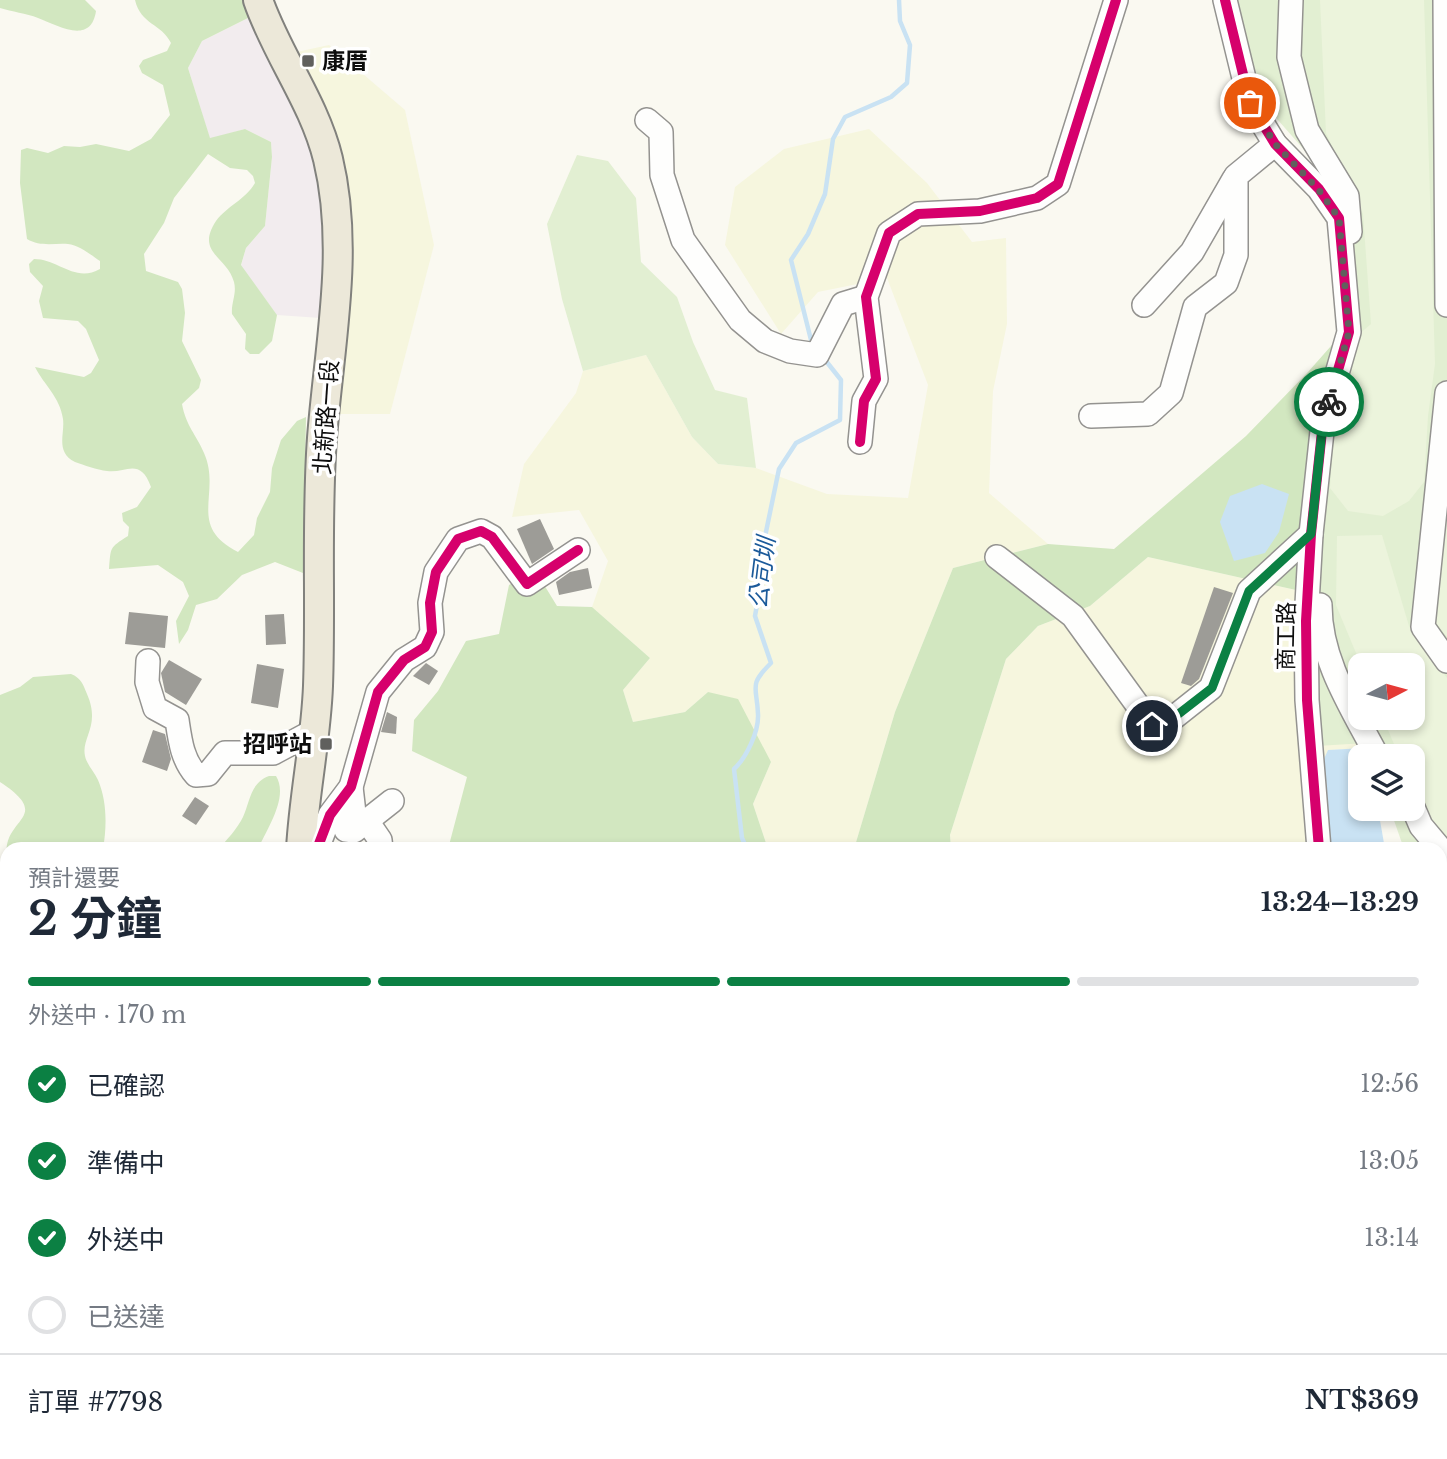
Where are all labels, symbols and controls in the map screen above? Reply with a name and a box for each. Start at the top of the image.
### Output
place label: 康厝 [322,47,368,75]
marker: 康厝 [300,53,316,69]
pin [1220,73,1280,133]
icon: bag [1231,84,1269,122]
street label: 北新路一段 [308,359,344,475]
courier [1294,367,1364,437]
icon: bike [1310,383,1348,421]
water label: 公司圳 [743,533,781,610]
street label: 商工路 [1271,601,1301,671]
north arrow [1348,653,1424,730]
map controls [1348,653,1425,821]
pin [1122,696,1182,756]
icon: home [1133,707,1171,745]
place label: 招呼站 [243,730,312,758]
marker: 招呼站 [318,736,334,752]
button: layers [1348,744,1425,821]
text: 預計還要 [28,864,120,892]
text: 13:24–13:29 [1261,886,1419,918]
text: 2 分鐘 [28,890,162,947]
text: 外送中 · 170 m [28,1001,186,1029]
icon: check [28,1065,66,1103]
text: 已確認 [87,1070,165,1102]
text: 12:56 [1360,1070,1419,1098]
icon: check [28,1142,66,1180]
text: 準備中 [87,1147,165,1179]
text: 13:05 [1359,1147,1419,1175]
icon: check [28,1219,66,1257]
text: 外送中 [87,1224,165,1256]
text: 13:14 [1364,1224,1419,1252]
text: 已送達 [87,1301,165,1333]
text: NT$369 [1305,1384,1419,1416]
text: 訂單 #7798 [28,1386,163,1418]

